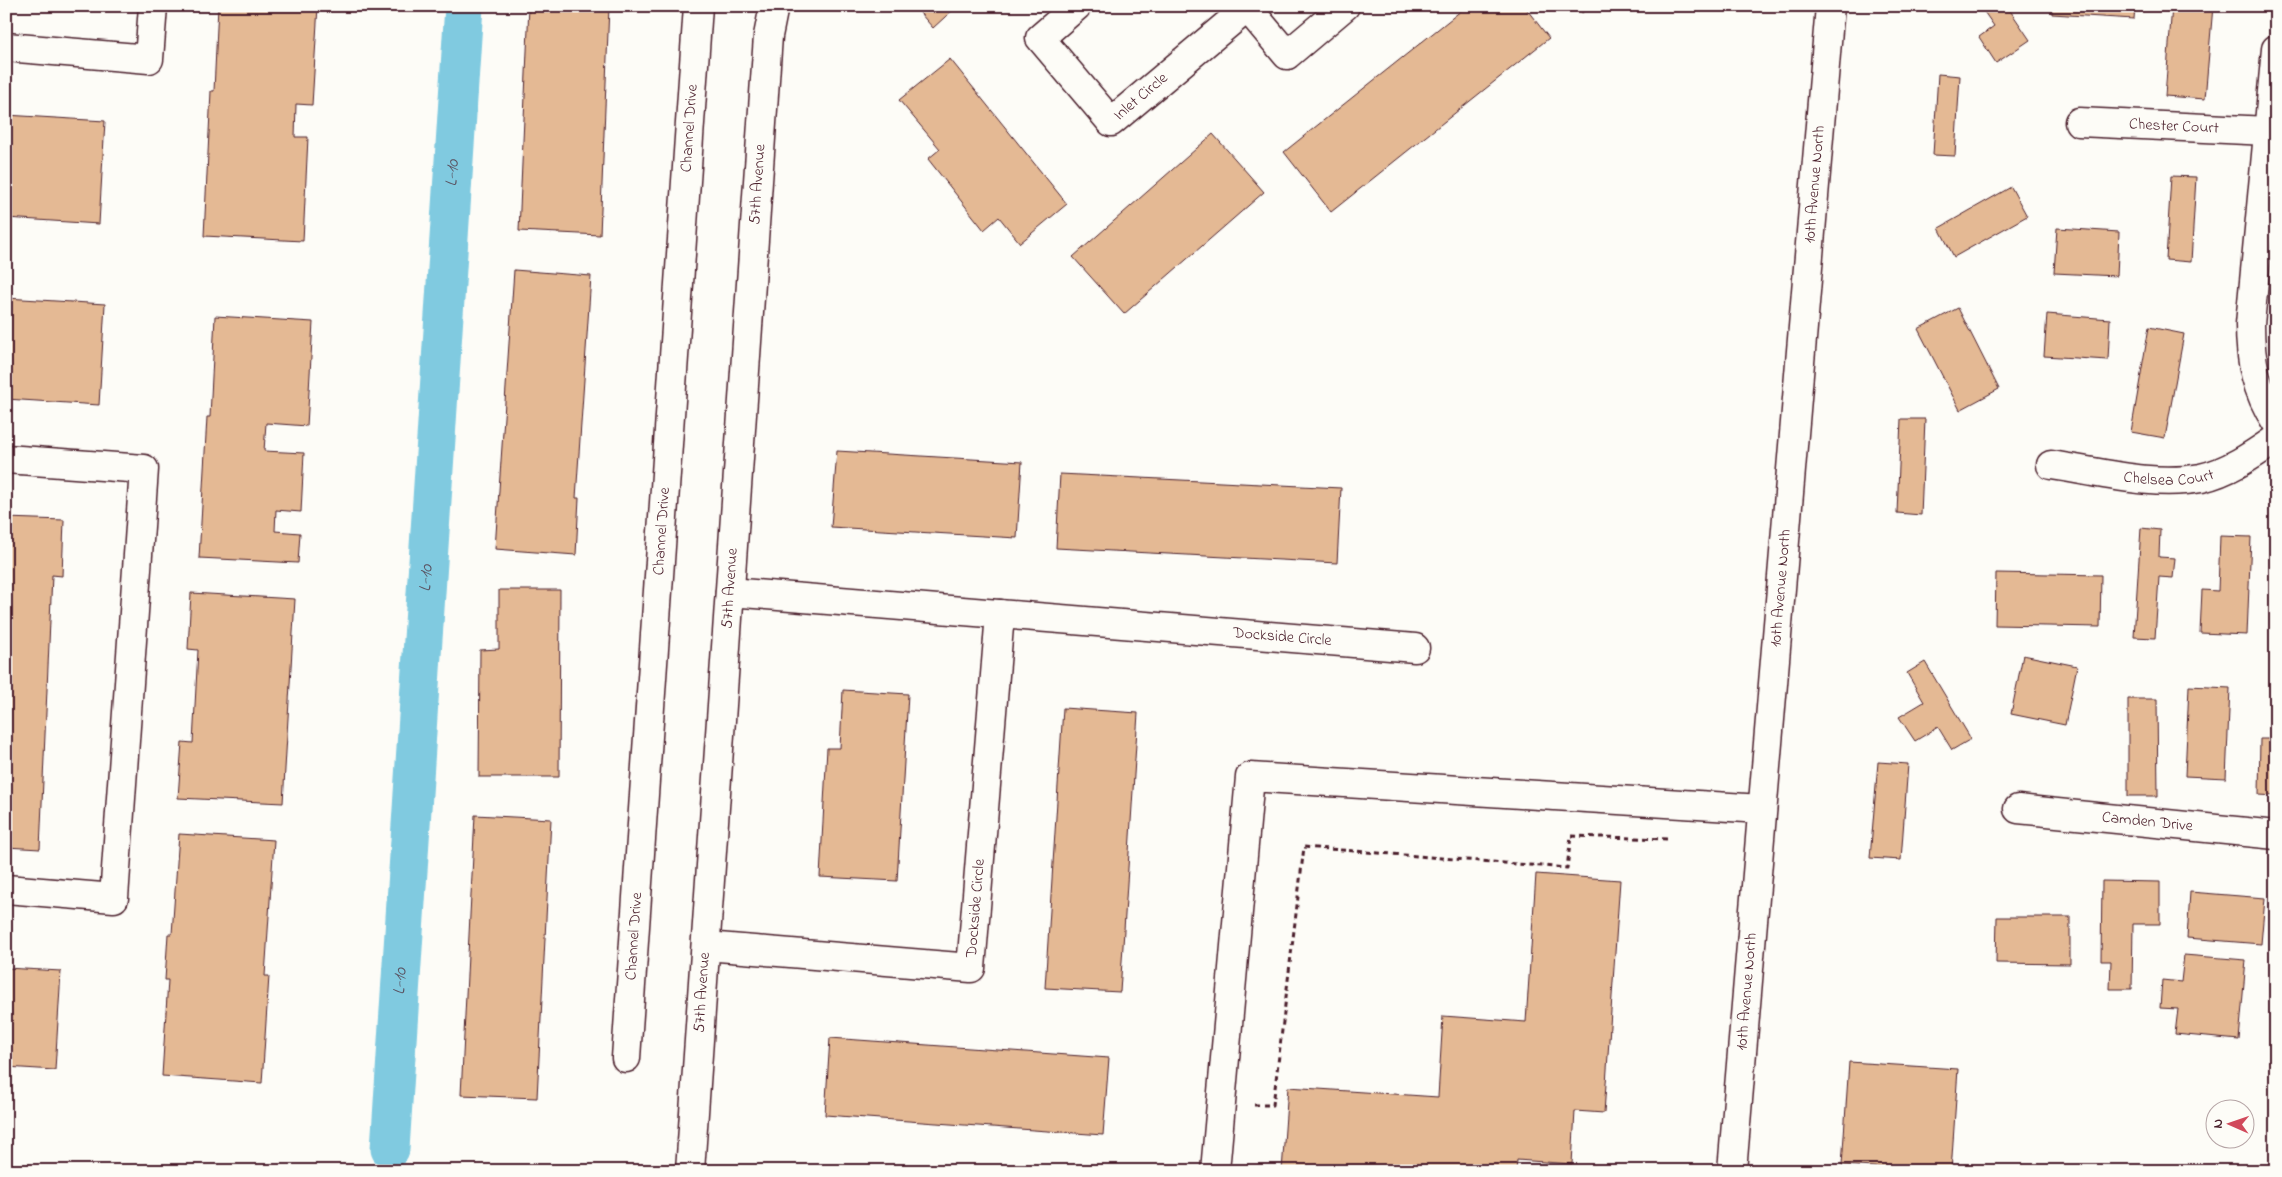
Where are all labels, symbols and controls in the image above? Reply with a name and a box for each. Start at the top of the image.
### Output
street label: Inlet Circle [1109,66,1174,127]
street label: Channel Drive [675,83,705,173]
street label: Chester Court [2128,112,2220,141]
street label: 10th Avenue North [1798,125,1832,244]
street label: 57th Avenue [743,142,773,225]
water label: L-10 [439,158,467,187]
street label: Chelsea Court [2122,463,2218,493]
street label: Channel Drive [647,486,677,576]
street label: 10th Avenue North [1764,528,1798,648]
street label: 57th Avenue [715,547,745,629]
water label: L-10 [413,563,441,592]
street label: Dockside Circle [1231,621,1333,653]
street label: Camden Drive [2101,806,2195,839]
street label: Dockside Circle [960,857,992,959]
street label: Channel Drive [619,891,649,981]
street label: 10th Avenue North [1730,932,1764,1051]
street label: 57th Avenue [688,951,717,1033]
water label: L-10 [387,966,415,996]
north arrow [2204,1100,2254,1150]
text: N [2208,1119,2229,1129]

